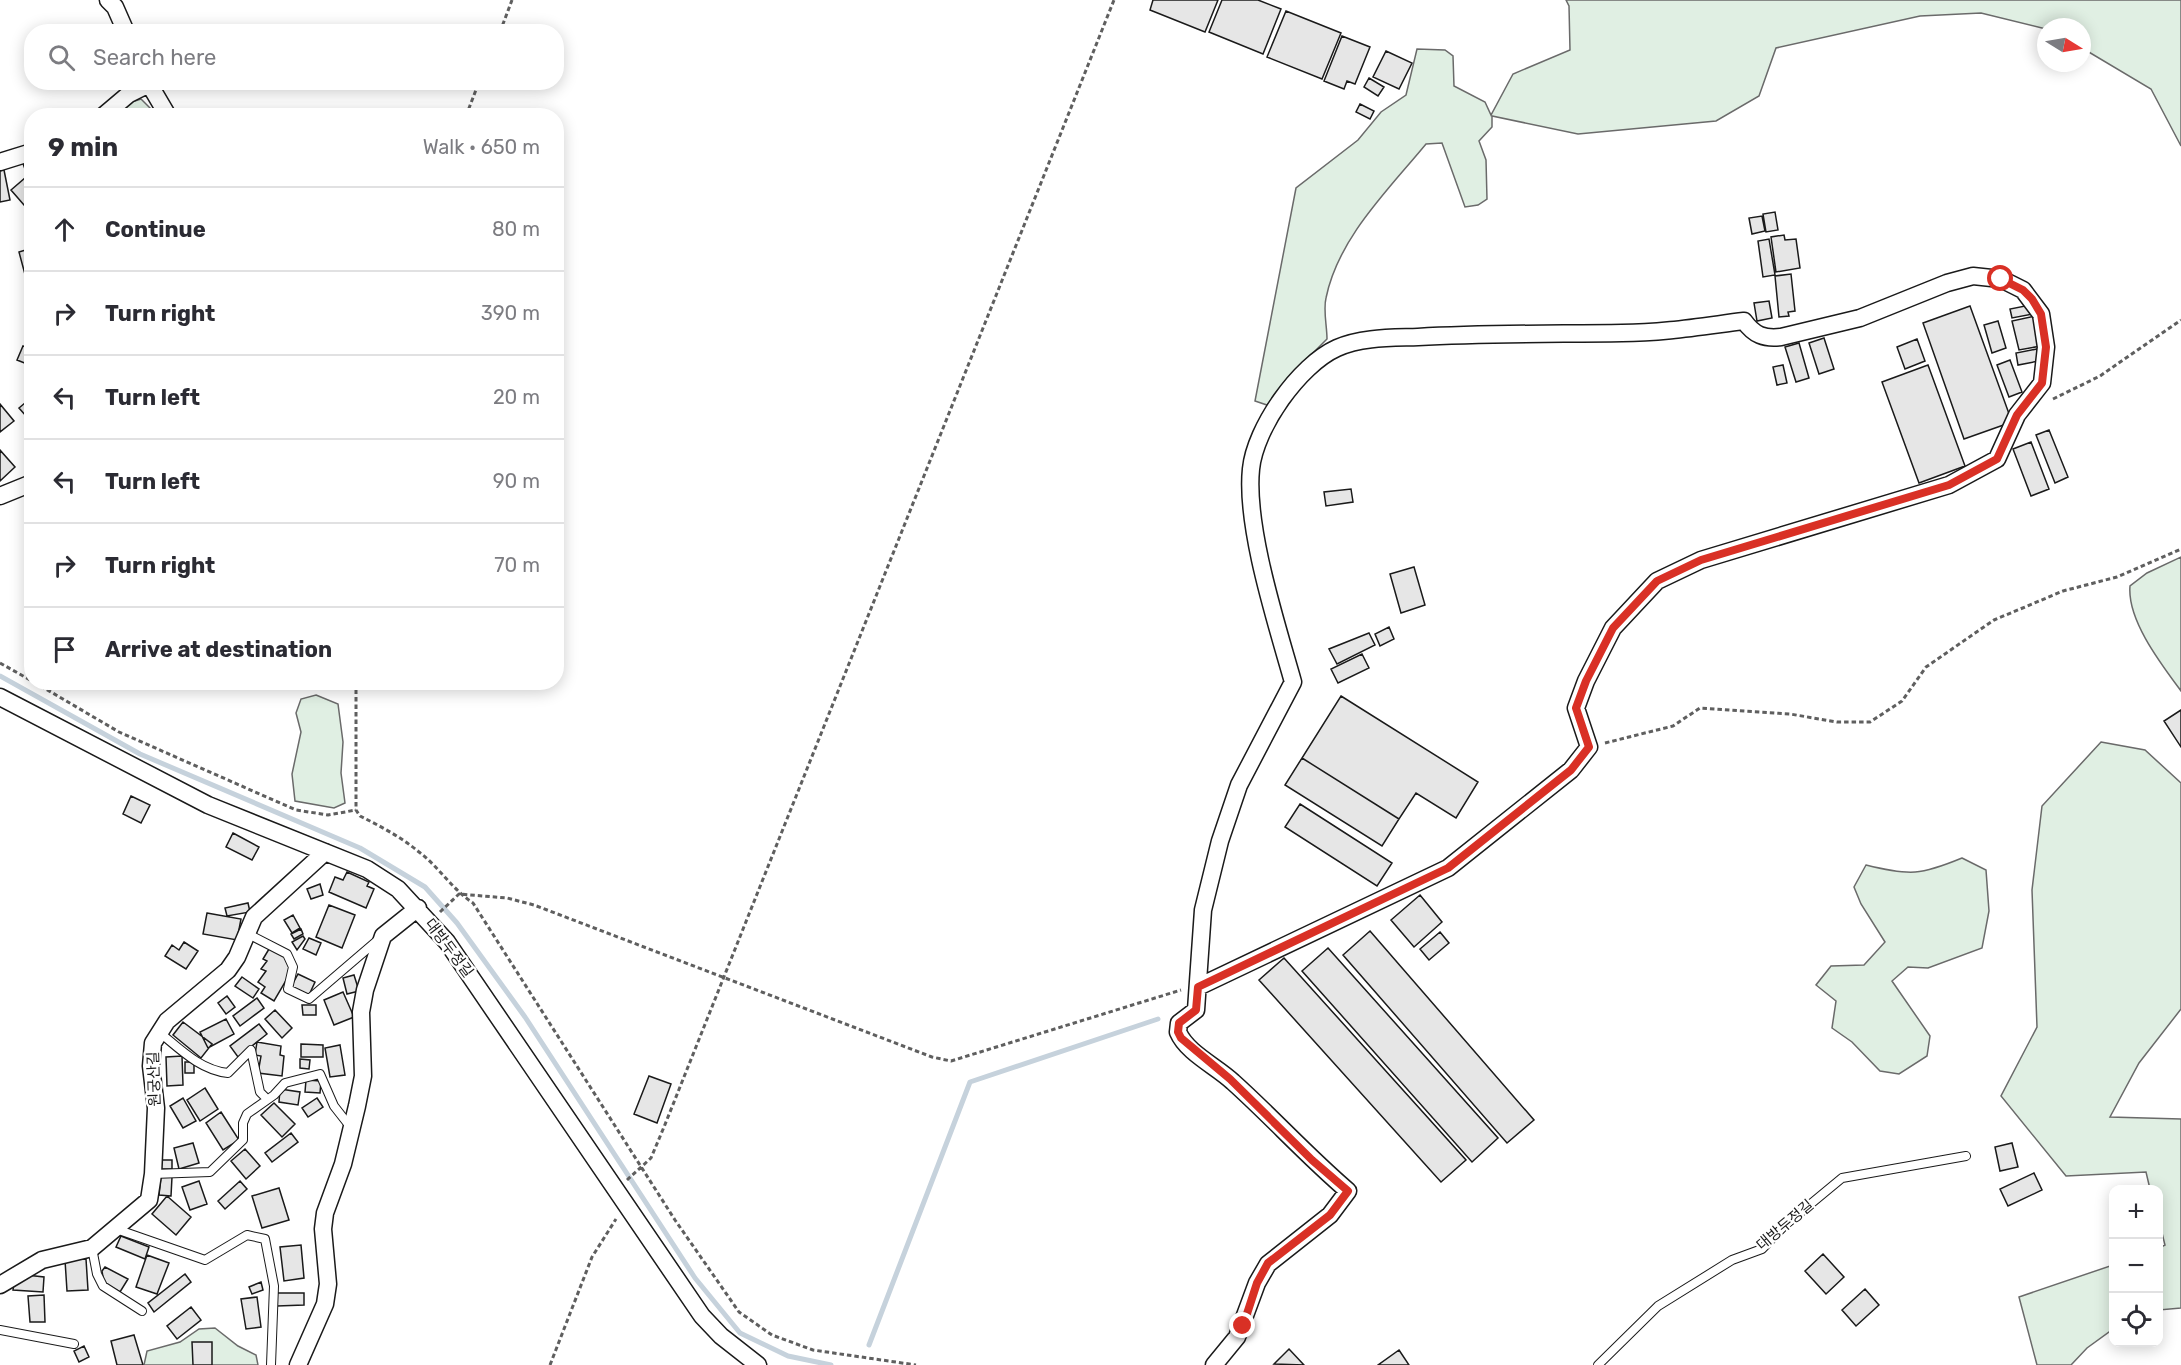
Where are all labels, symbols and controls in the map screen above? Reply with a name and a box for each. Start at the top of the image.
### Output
north arrow [2037,18,2091,72]
search box [24,24,564,90]
icon: search [45,41,78,74]
text: Search here [93,44,216,71]
text: 9 min [48,132,118,163]
text: Walk · 650 m [423,135,540,159]
icon: ahead [48,213,81,246]
text: Continue [105,216,206,243]
text: 80 m [492,217,540,241]
route start [1987,265,2013,291]
icon: right [48,297,81,330]
text: Turn right [105,300,215,327]
text: 390 m [481,301,540,325]
icon: left [48,381,81,414]
text: Turn left [105,384,200,411]
text: 20 m [493,385,540,409]
icon: left [48,465,81,498]
text: Turn left [105,468,200,495]
text: 90 m [493,469,540,493]
icon: right [48,549,81,582]
text: Turn right [105,552,215,579]
text: 70 m [494,553,540,577]
icon: arrive [48,633,81,666]
text: Arrive at destination [105,636,332,663]
street label: 대방두정길 [421,915,477,981]
street label: 원궁산길 [144,1051,164,1107]
map controls [2109,1185,2163,1347]
button: + [2109,1185,2163,1239]
street label: 대방두정길 [1753,1196,1817,1254]
button: − [2109,1239,2163,1293]
button: locate [2109,1293,2163,1347]
route end [1229,1312,1255,1338]

